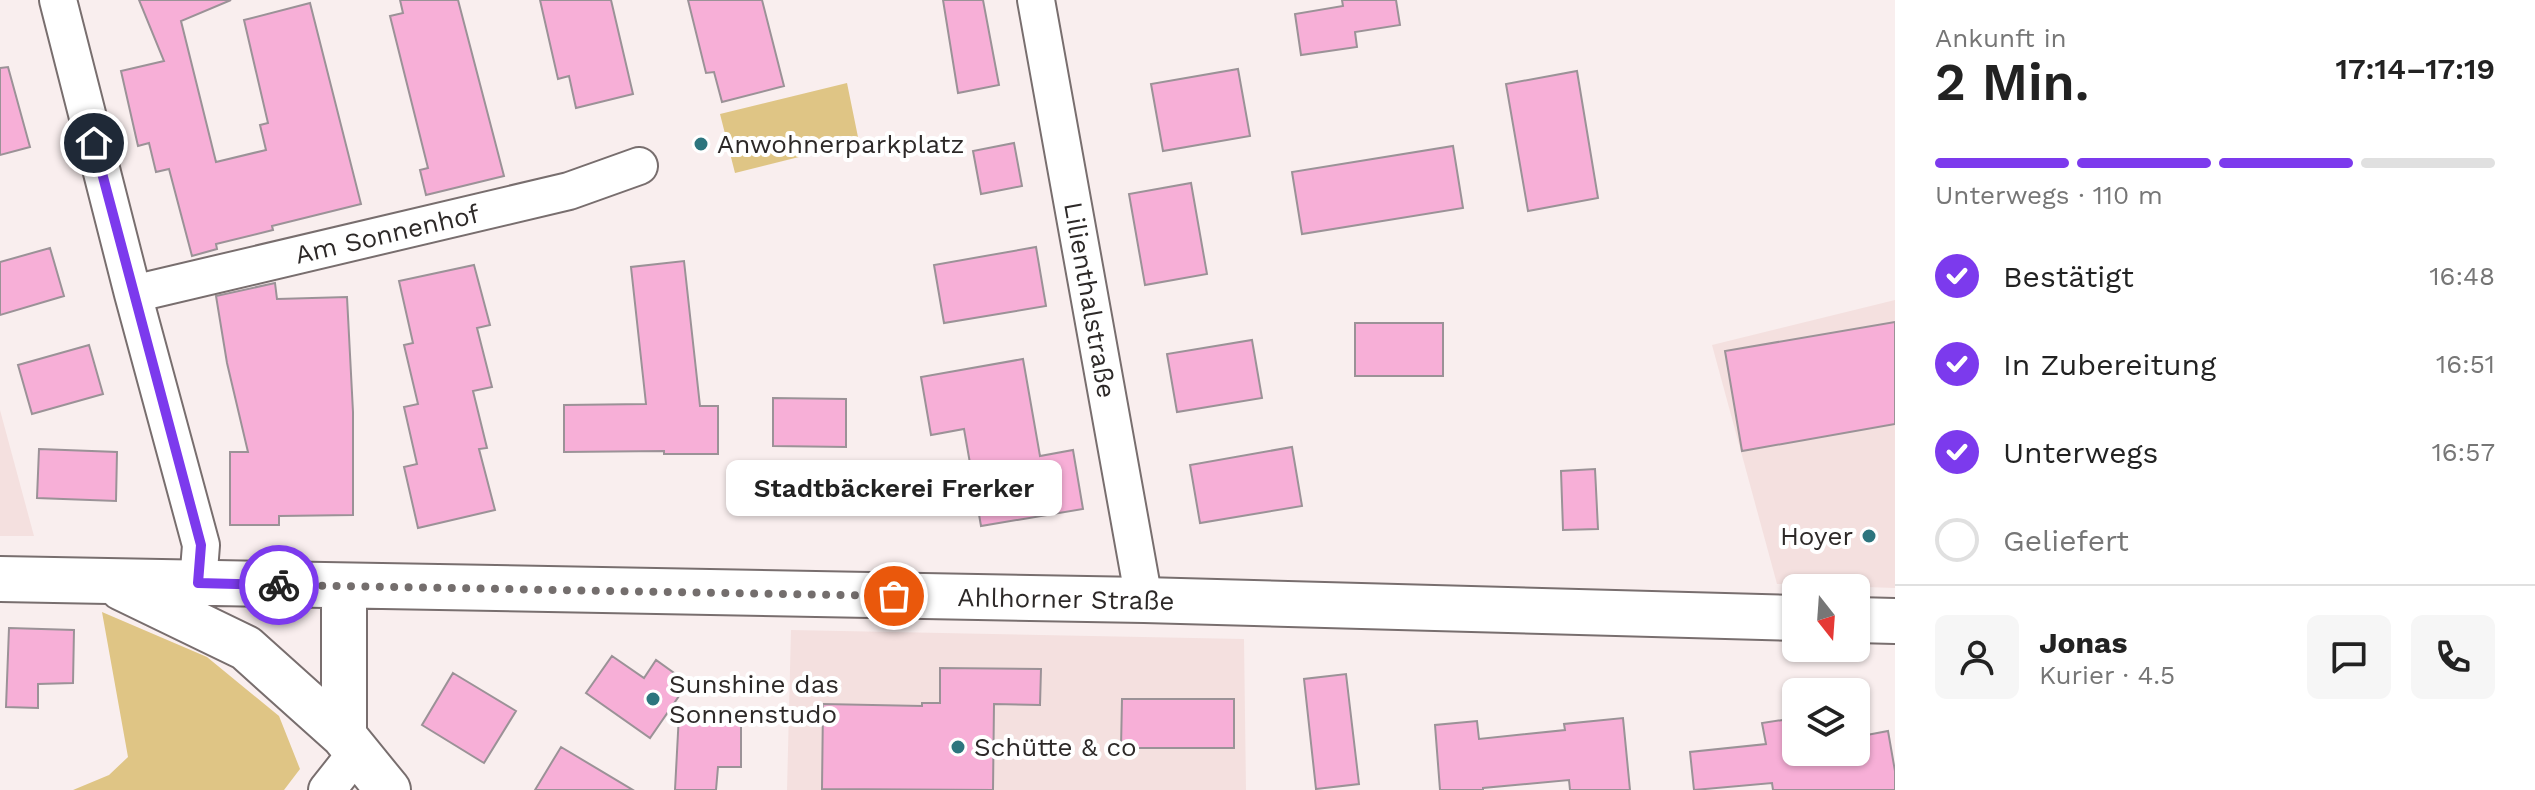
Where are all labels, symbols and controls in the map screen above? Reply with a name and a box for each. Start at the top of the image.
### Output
text: Ankunft in [1935,23,2067,53]
text: 17:14–17:19 [2336,51,2495,86]
text: 2 Min. [1935,52,2089,113]
pin [60,109,128,177]
icon: home [72,121,116,165]
place label: Anwohnerparkplatz [717,129,964,159]
marker: Anwohnerparkplatz [692,135,710,153]
text: Unterwegs · 110 m [1935,180,2163,210]
street label: Am Sonnenhof [292,198,482,270]
street label: Lilienthalstraße [1058,200,1122,400]
icon: check [1935,254,1979,298]
text: Bestätigt [2003,259,2134,294]
text: 16:48 [2429,261,2495,291]
icon: check [1935,342,1979,386]
text: In Zubereitung [2003,347,2216,382]
text: 16:51 [2436,349,2495,379]
icon: check [1935,430,1979,474]
text: Unterwegs [2003,435,2158,470]
text: 16:57 [2432,437,2495,467]
callout: Stadtbäckerei Frerker [726,460,1062,516]
text: Stadtbäckerei Frerker [754,473,1034,503]
place label: Hoyer [1780,521,1853,551]
text: Geliefert [2003,523,2129,558]
marker: Hoyer [1860,527,1878,545]
courier [239,545,319,625]
pin [860,562,928,630]
icon: bike [257,563,301,607]
icon: bag [872,574,916,618]
north arrow [1782,574,1870,662]
map controls [1782,574,1870,766]
street label: Ahlhorner Straße [957,582,1175,616]
button: person [1935,615,2019,699]
button: chat [2307,615,2391,699]
button: phone [2411,615,2495,699]
text: Jonas [2039,625,2127,660]
text: Kurier · 4.5 [2039,660,2175,690]
place label: Sunshine das Sonnenstudo [669,669,839,729]
button: layers [1782,678,1870,766]
marker: Sunshine das Sonnenstudo [644,690,662,708]
place label: Schütte & co [974,732,1137,762]
marker: Schütte & co [949,738,967,756]

